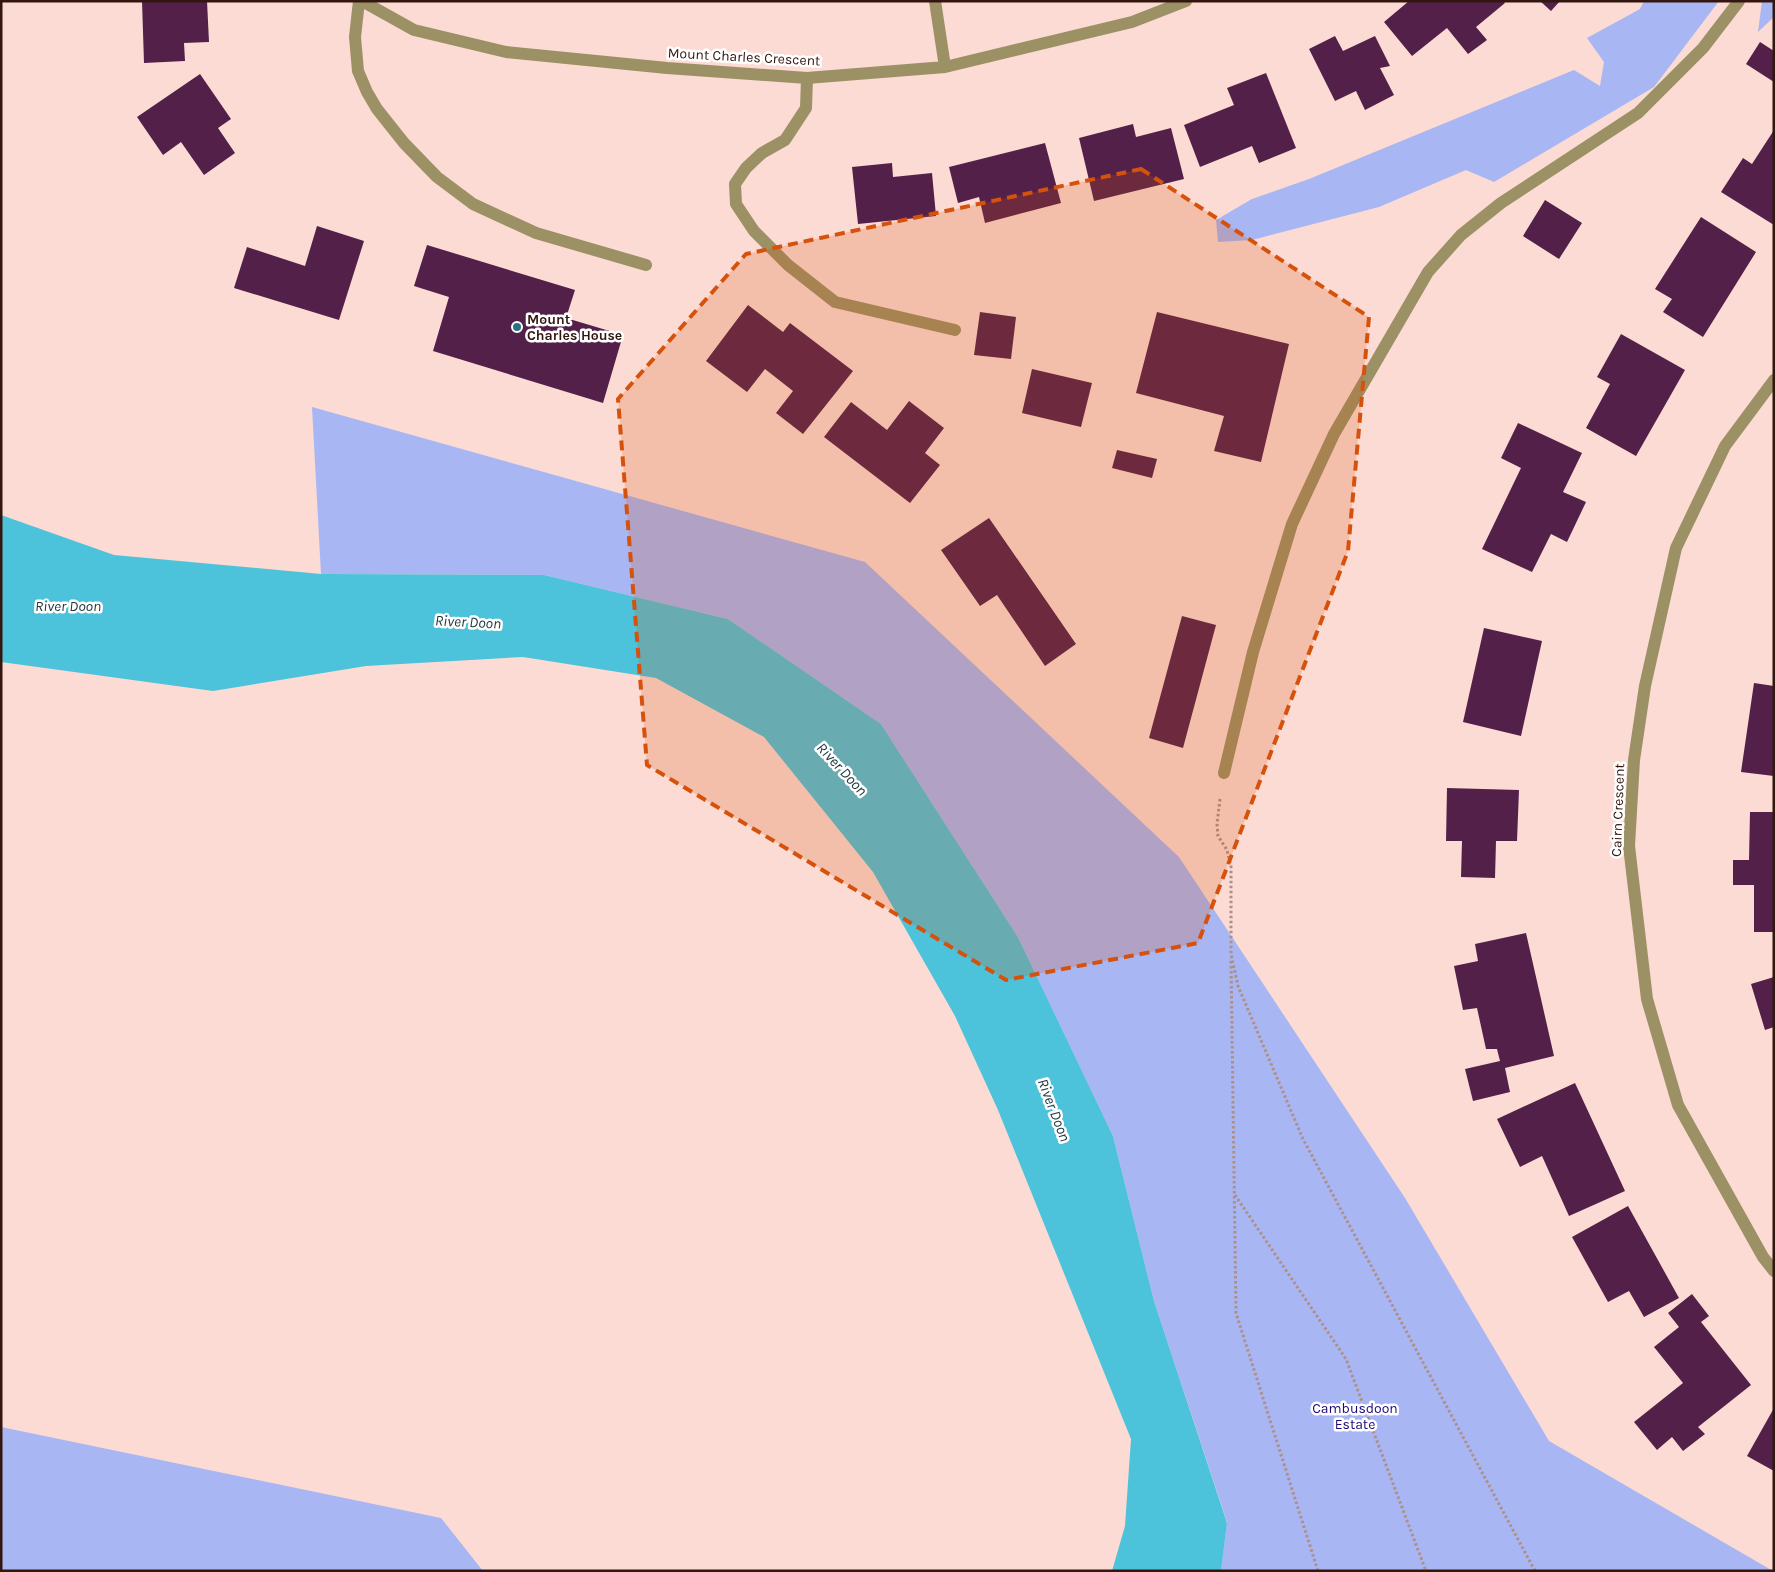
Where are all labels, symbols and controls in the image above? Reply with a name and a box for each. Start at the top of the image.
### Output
street label: Mount Charles Crescent [667,45,821,69]
place label: Mount Charles House [527,311,622,344]
marker: Mount Charles House [511,321,523,333]
water label: River Doon [35,597,101,615]
water label: River Doon [434,611,502,633]
water label: River Doon [813,739,871,799]
street label: Cairn Crescent [1608,763,1628,857]
water label: River Doon [1034,1076,1074,1144]
park label: Cambusdoon Estate [1312,1400,1398,1433]

